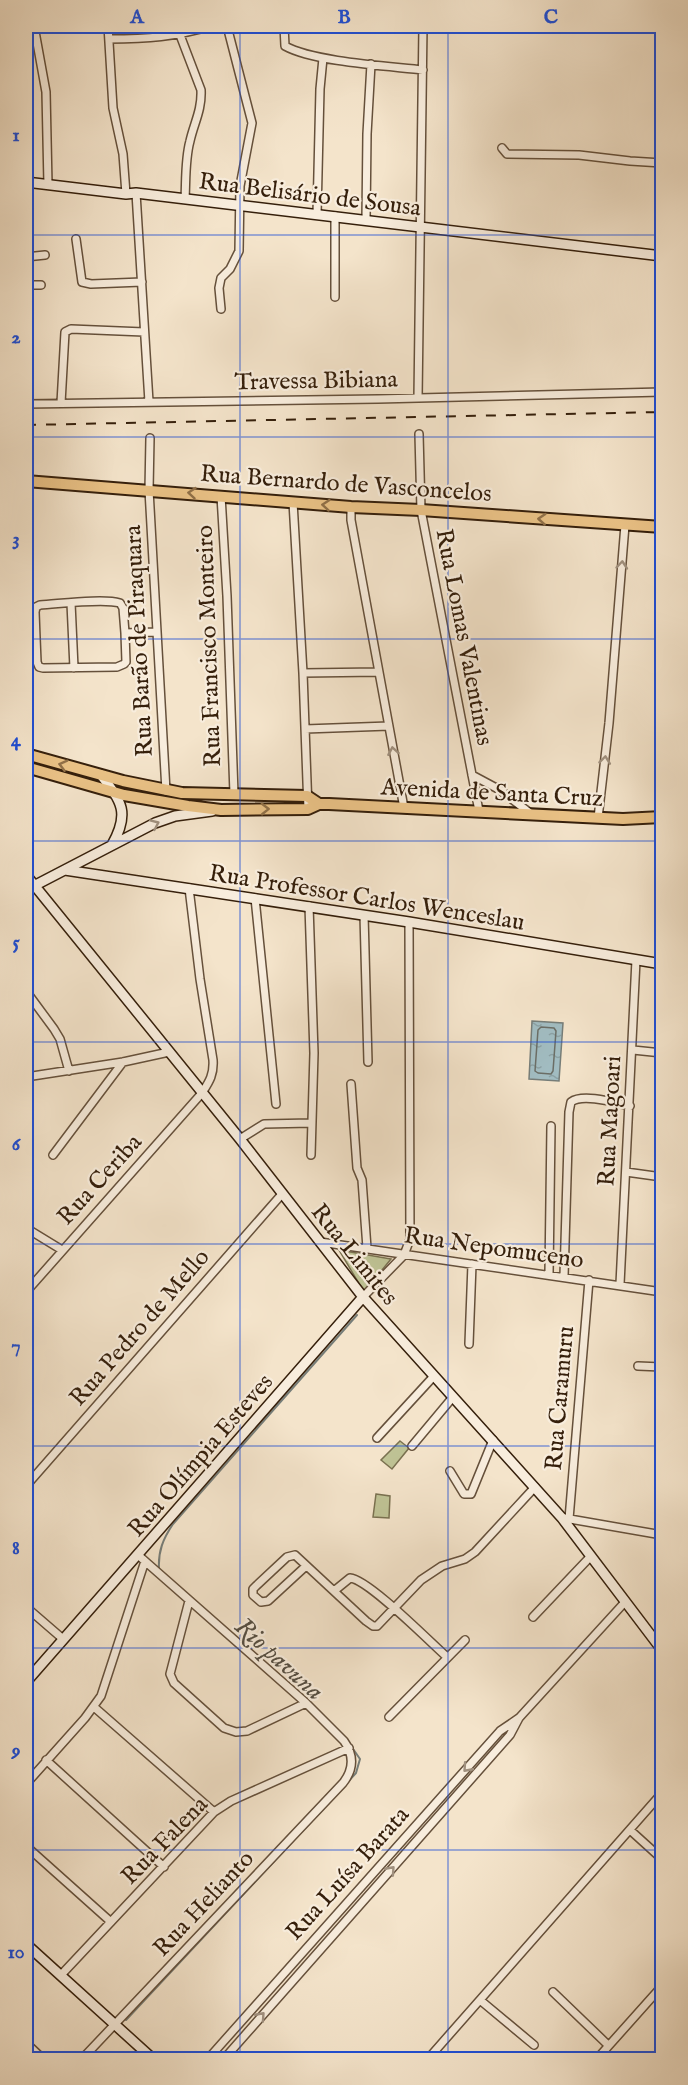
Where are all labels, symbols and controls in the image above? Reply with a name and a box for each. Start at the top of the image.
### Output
text: A [129,5,145,30]
text: B [337,5,351,30]
text: C [544,5,558,30]
text: 1 [12,123,20,148]
street label: Rua Belisário de Sousa [197,166,423,225]
text: 2 [11,325,21,350]
street label: Travessa Bibiana [234,365,399,398]
street label: Rua Bernardo de Vasconcelos [199,459,493,510]
one-way arrow [188,487,197,500]
one-way arrow [322,499,331,512]
one-way arrow [537,512,546,525]
street label: Rua Barão de Piraquara [118,524,161,758]
street label: Rua Francisco Monteiro [190,524,229,767]
street label: Rua Lomas Valentinas [427,526,500,748]
text: 3 [12,527,20,552]
one-way arrow [615,561,628,570]
text: 4 [11,728,22,753]
one-way arrow [387,746,400,756]
one-way arrow [598,755,611,764]
one-way arrow [58,759,68,772]
street label: Avenida de Santa Cruz [379,772,604,815]
one-way arrow [260,803,269,815]
one-way arrow [149,819,160,831]
street label: Rua Professor Carlos Wenceslau [207,858,527,939]
text: 5 [12,930,20,955]
street label: Rua Magoari [592,1055,629,1187]
street label: Rua Ceriba [51,1127,150,1232]
text: 6 [12,1132,22,1157]
street label: Rua Limites [303,1198,404,1312]
street label: Rua Nepomuceno [402,1221,586,1276]
street label: Rua Pedro de Mello [63,1243,217,1413]
street label: Rua Caramuru [539,1325,582,1472]
text: 7 [11,1334,21,1359]
street label: Rua Olímpia Esteves [122,1368,281,1544]
text: 8 [12,1536,20,1561]
water label: Rio pavuna [227,1610,331,1708]
text: 9 [11,1738,21,1763]
one-way arrow [463,1761,474,1772]
street label: Rua Falena [115,1790,216,1892]
street label: Rua Luísa Barata [280,1800,417,1948]
street label: Rua Helianto [147,1844,261,1964]
one-way arrow [384,1866,395,1877]
text: 10 [7,1940,25,1965]
one-way arrow [254,2012,265,2023]

